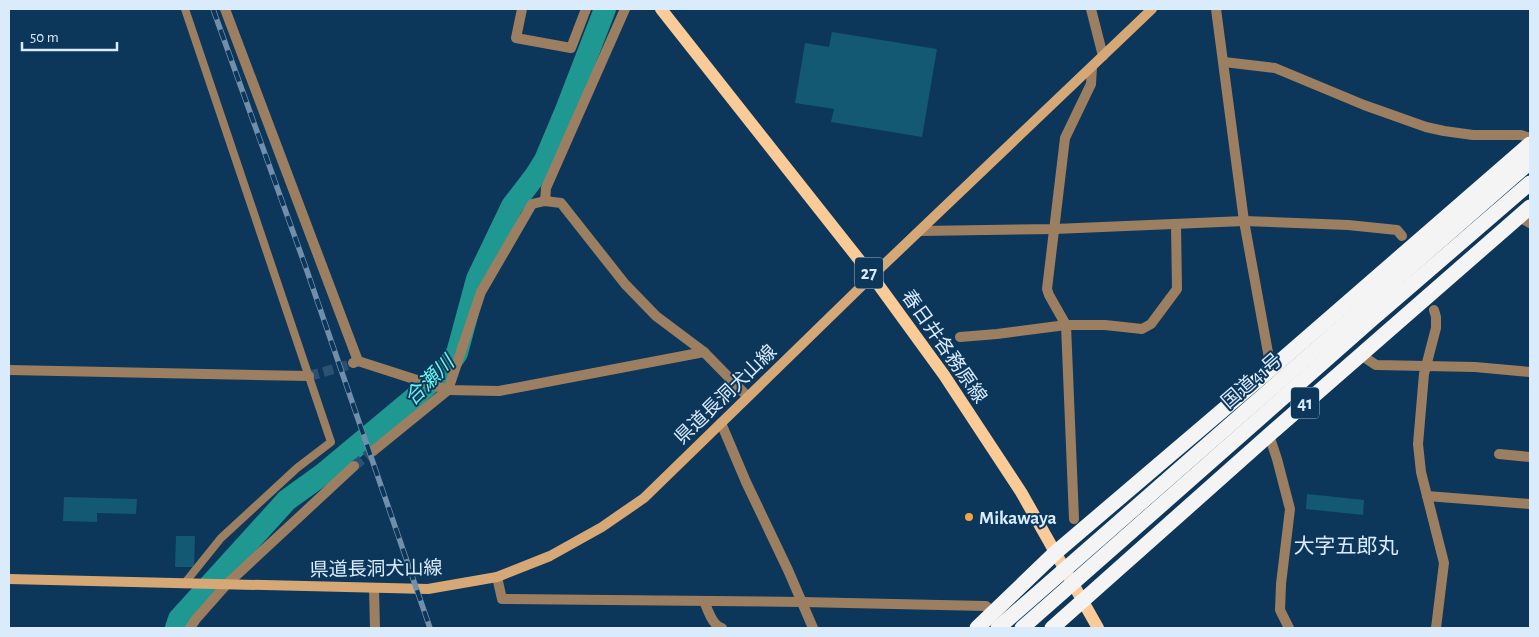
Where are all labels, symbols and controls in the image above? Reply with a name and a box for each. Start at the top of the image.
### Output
scale bar [22,20,118,52]
text: 50 m [30,30,59,45]
road number: 27 [855,258,883,288]
street label: 春日井各務原線 [898,286,991,407]
street label: 県道長洞犬山線 [671,341,780,448]
street label: 国道41号 [1218,349,1286,412]
water label: 合瀬川 [401,350,459,409]
road number: 41 [1291,388,1319,418]
place label: Mikawaya [979,509,1057,528]
marker: Mikawaya [963,511,975,523]
district label: 大字五郎丸 [1294,535,1399,557]
street label: 県道長洞犬山線 [309,558,443,580]

